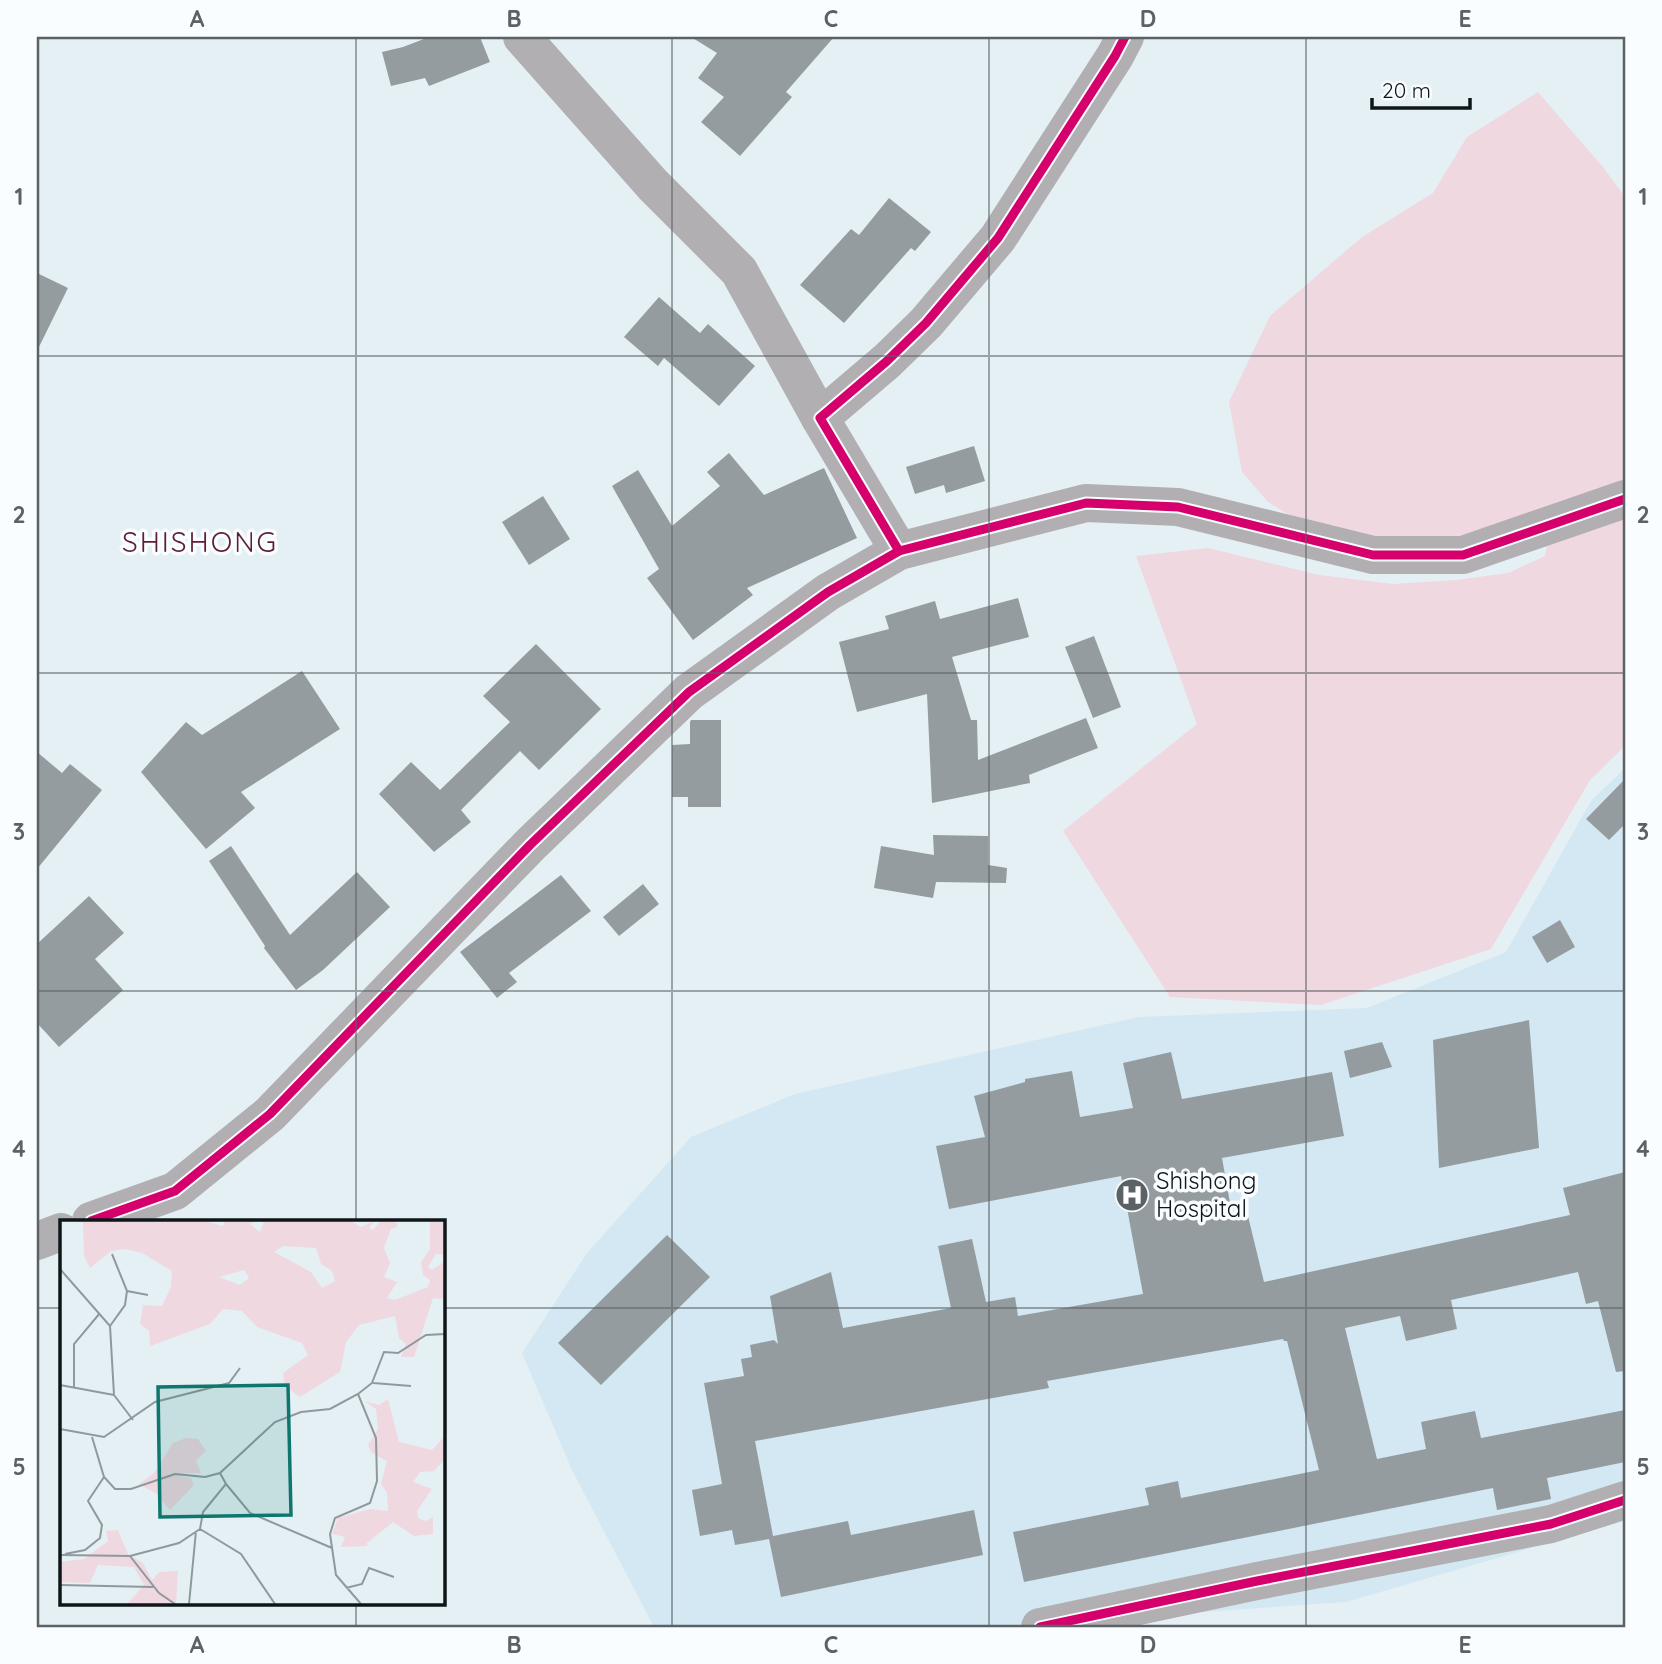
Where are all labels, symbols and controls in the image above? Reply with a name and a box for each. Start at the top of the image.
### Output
text: A [190,4,205,33]
text: B [506,4,522,33]
text: C [824,4,838,33]
text: D [1140,4,1156,33]
text: E [1458,4,1472,33]
scale bar [1372,66,1470,110]
text: 20 m [1382,77,1431,103]
text: 1 [15,182,23,211]
text: 1 [1639,182,1647,211]
text: 2 [12,500,26,529]
text: 2 [1636,500,1650,529]
district label: SHISHONG [122,524,278,559]
text: 3 [13,817,25,846]
text: 3 [1637,817,1649,846]
text: 4 [12,1134,26,1163]
text: 4 [1636,1134,1650,1163]
place label: Shishong Hospital [1156,1165,1257,1223]
hospital icon: Shishong Hospital [1113,1176,1151,1214]
inset map [60,1220,444,1604]
text: 5 [12,1452,26,1481]
text: 5 [1636,1452,1650,1481]
text: A [190,1630,205,1659]
text: B [506,1630,522,1659]
text: C [824,1630,838,1659]
text: D [1140,1630,1156,1659]
text: E [1458,1630,1472,1659]

